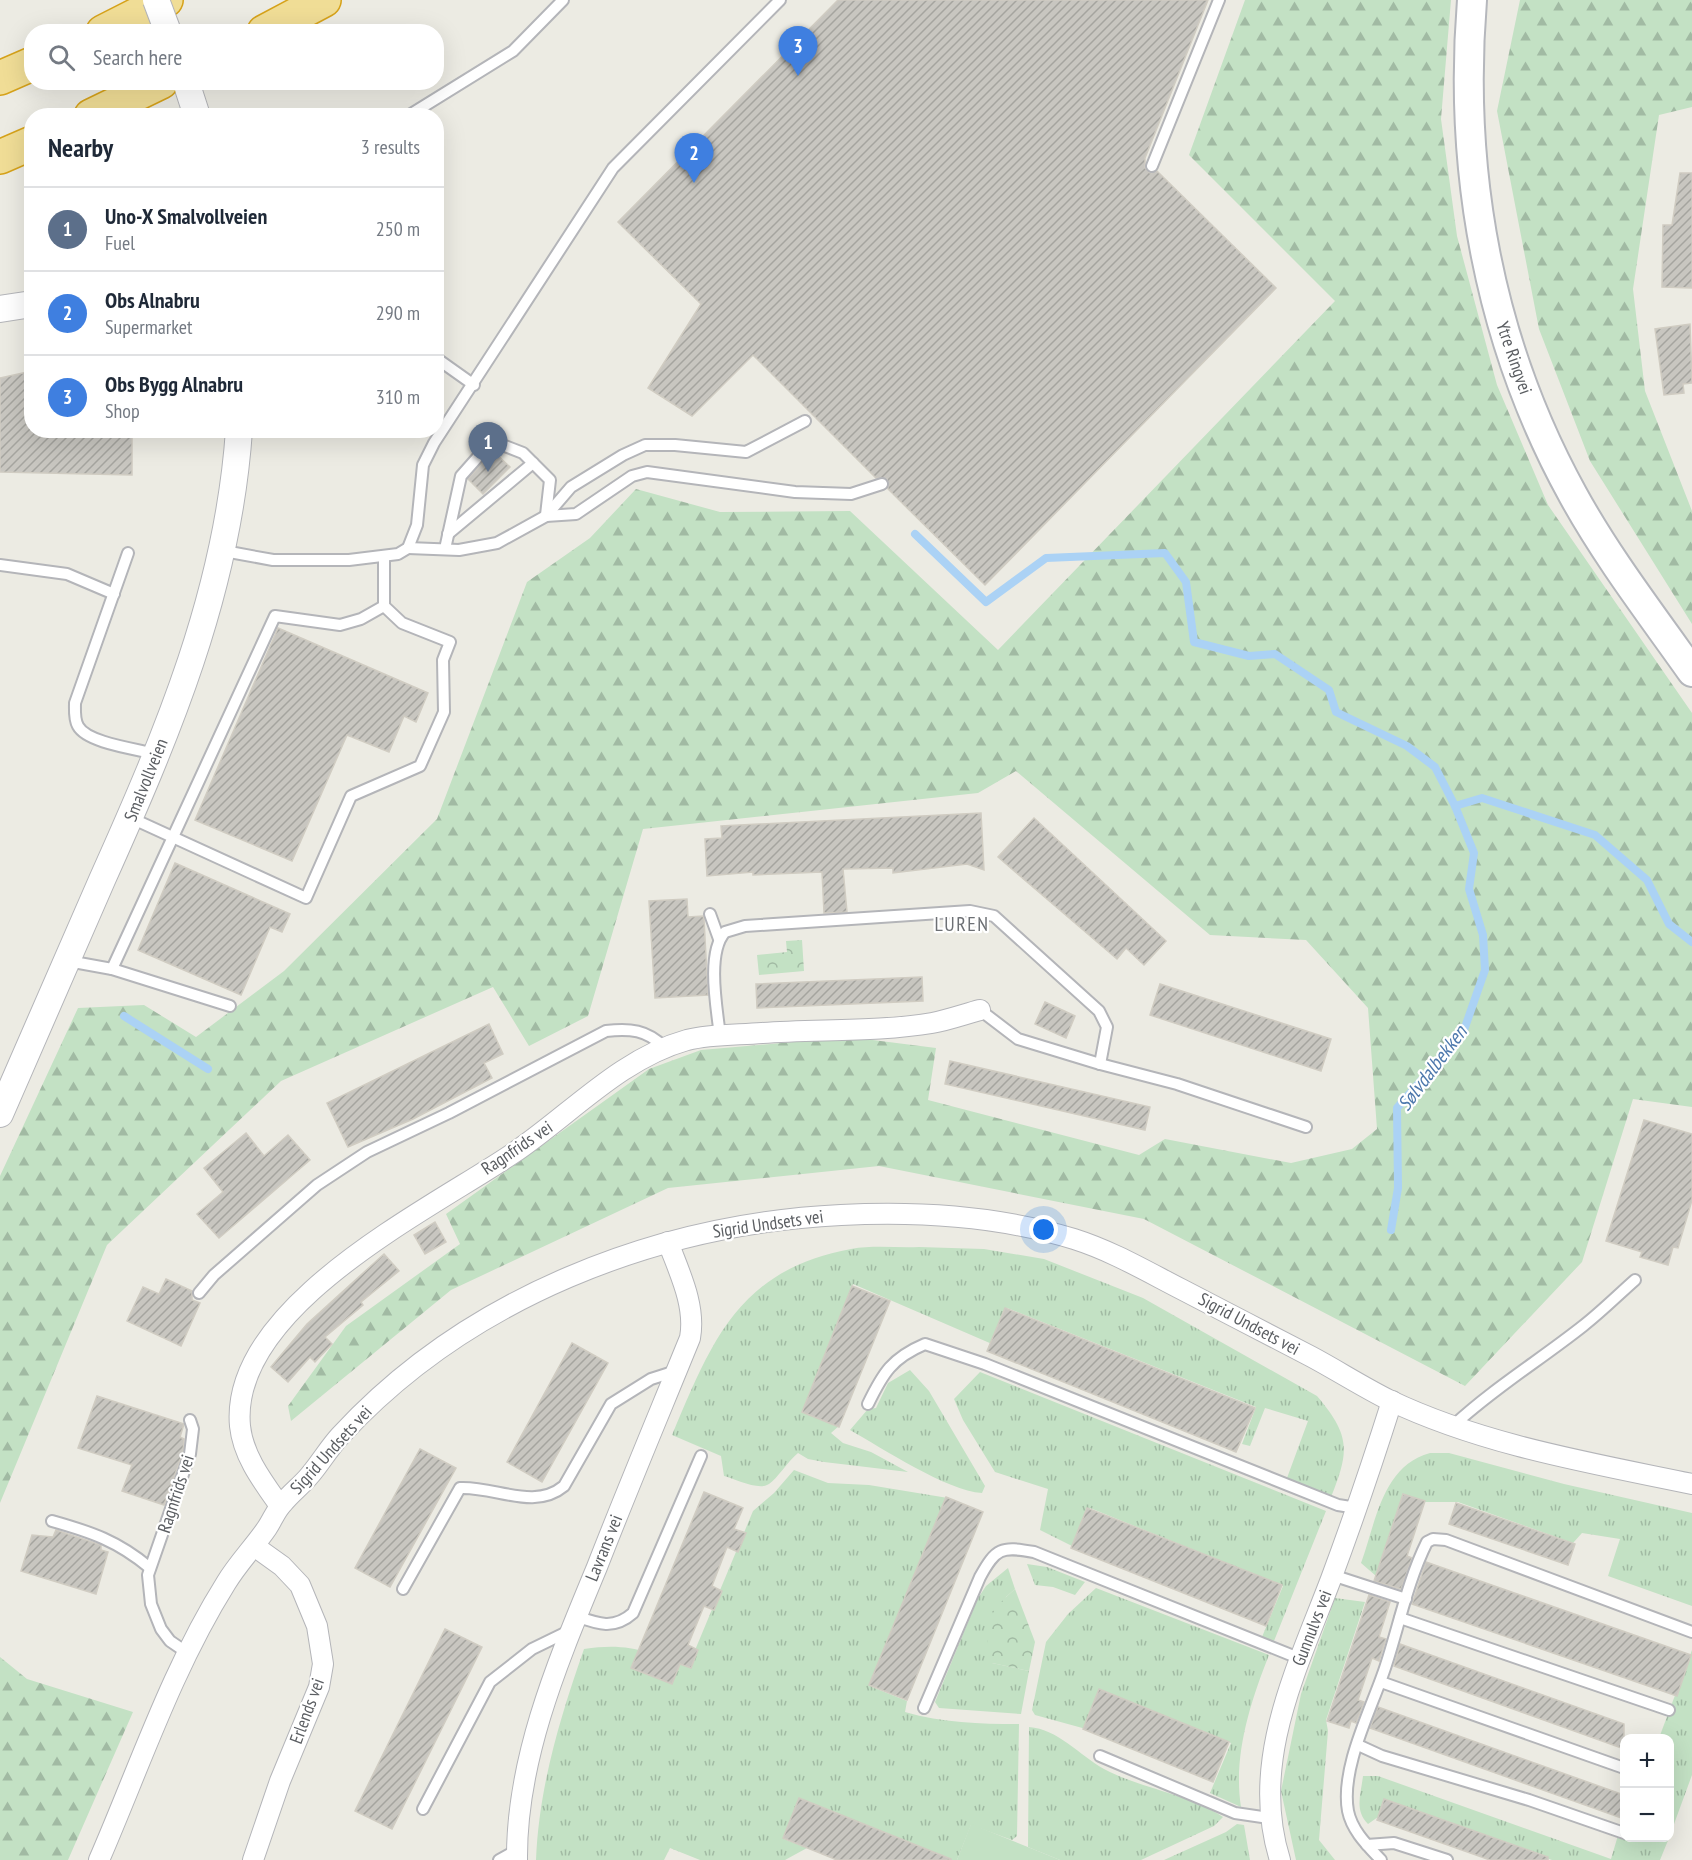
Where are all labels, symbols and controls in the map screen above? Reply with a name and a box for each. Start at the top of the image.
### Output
search box [24,24,444,90]
pin: 3 [778,26,818,76]
icon: search [45,41,78,74]
text: Search here [93,43,182,71]
text: Nearby [48,131,113,164]
text: 3 results [361,134,420,160]
pin: 2 [674,134,714,183]
text: Uno-X Smalvollveien [105,202,267,230]
text: 1 [63,216,72,242]
text: 250 m [376,216,420,242]
text: Fuel [105,230,135,256]
text: Obs Alnabru [105,286,200,314]
text: 2 [63,300,72,326]
text: 290 m [376,300,420,326]
text: Supermarket [105,314,193,340]
street label: Ytre Ringvei [1491,319,1538,397]
text: Obs Bygg Alnabru [105,370,243,398]
text: 3 [63,384,72,410]
text: 310 m [376,384,420,410]
text: Shop [105,398,140,424]
pin: 1 [468,422,508,472]
street label: Smalvollveien [118,735,173,825]
district label: LUREN [934,911,990,937]
water label: Sølvdalbekken [1391,1019,1473,1116]
street label: Ragnfrids vei [477,1115,557,1180]
street label: Sigrid Undsets vei [711,1204,825,1243]
your location [1029,1215,1058,1244]
street label: Sigrid Undsets vei [1195,1287,1304,1360]
street label: Sigrid Undsets vei [285,1401,376,1499]
street label: Ragnfrids vei [152,1452,199,1536]
street label: Lavrans vei [580,1511,627,1584]
street label: Gunnulvs vei [1287,1587,1337,1669]
street label: Erlends vei [284,1675,329,1747]
map controls [1620,1734,1674,1842]
button: + [1620,1734,1674,1788]
button: − [1620,1788,1674,1842]

